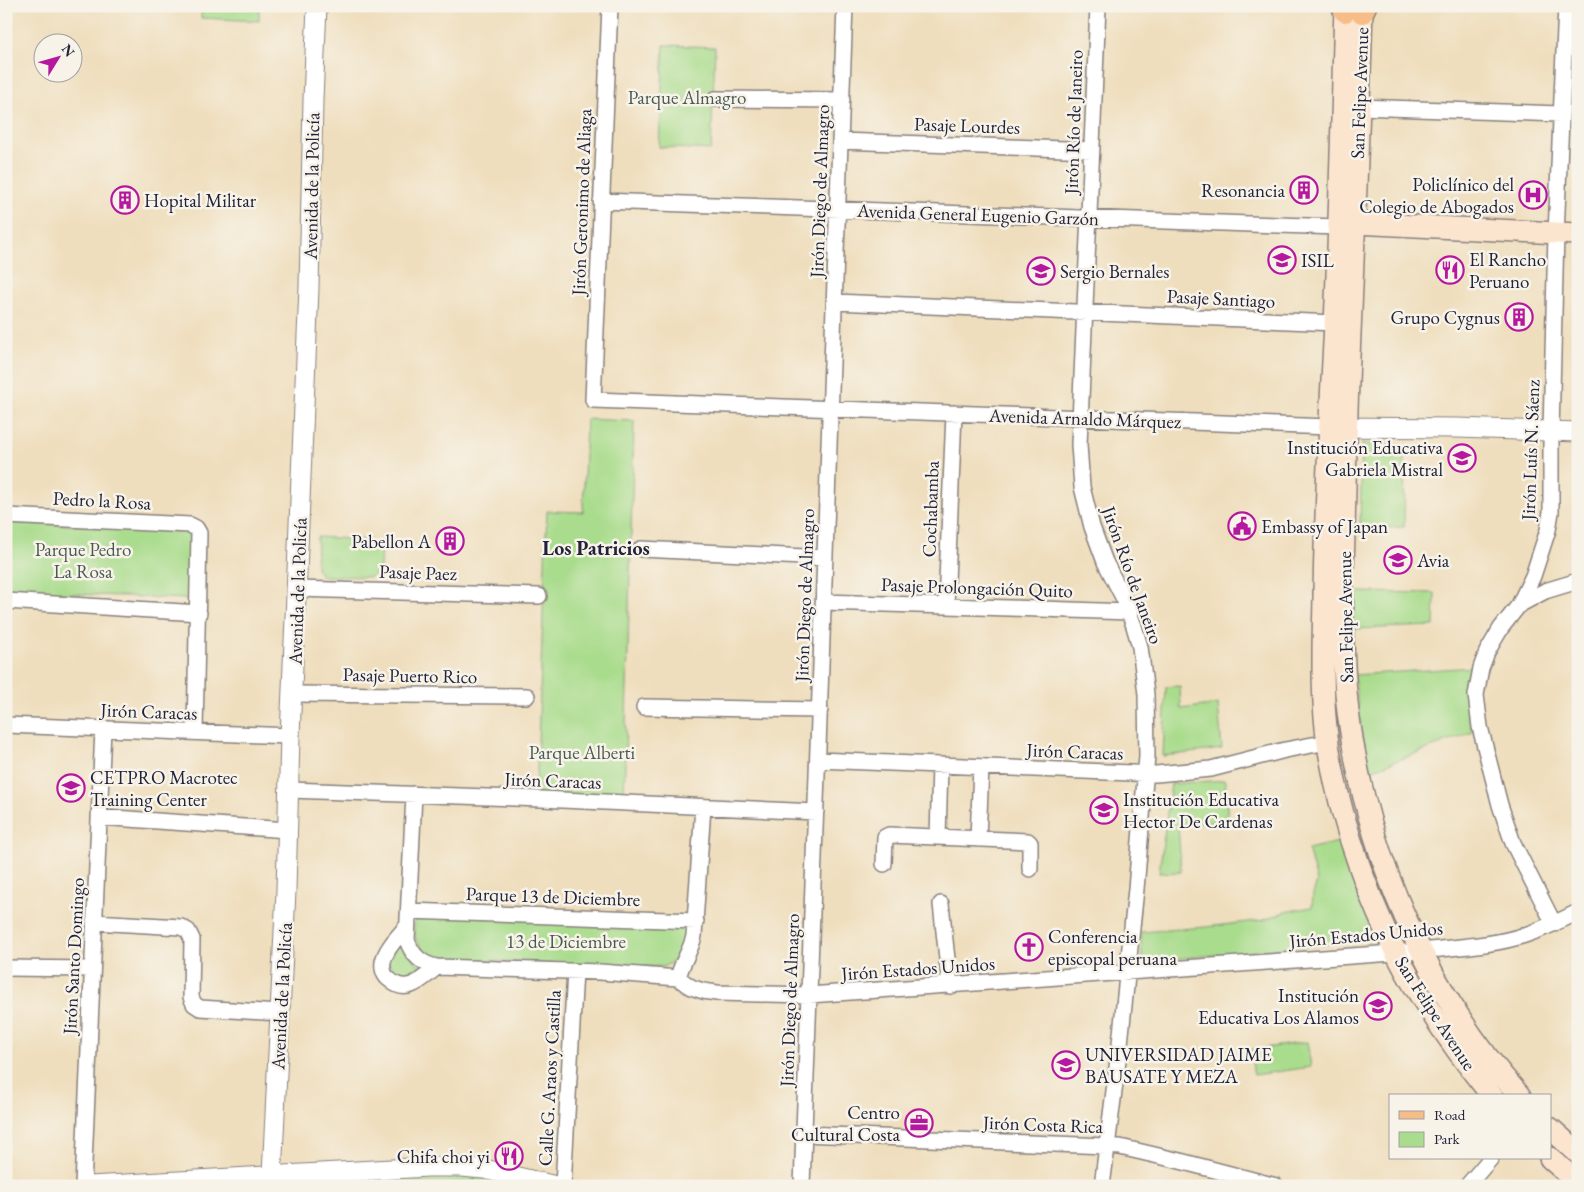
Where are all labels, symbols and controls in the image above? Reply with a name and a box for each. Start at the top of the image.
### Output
street label: San Felipe Avenue [1345,27,1374,159]
north arrow [32,32,82,82]
text: N [58,40,79,61]
street label: Jirón Río de Janeiro [1058,49,1089,197]
park label: Parque Almagro [628,85,746,110]
street label: Jirón Diego de Almagro [804,104,835,280]
street label: Jirón Geronimo de Aliaga [566,108,597,298]
street label: Pasaje Lourdes [913,111,1020,140]
street label: Avenida de la Policía [298,112,325,261]
place label: Policlínico del Colegio de Abogados [1359,172,1514,219]
building icon: Resonancia [1289,175,1319,205]
place label: Resonancia [1201,178,1285,203]
hospital icon: Policlínico del Colegio de Abogados [1518,180,1548,210]
building icon: Hopital Militar [110,185,140,215]
place label: Hopital Militar [144,188,257,213]
street label: Avenida General Eugenio Garzón [855,198,1100,231]
school or university icon: ISIL [1267,245,1297,275]
place label: El Rancho Peruano [1469,247,1546,294]
place label: ISIL [1301,248,1334,273]
restaurant icon: El Rancho Peruano [1435,255,1465,285]
school or university icon: Sergio Bernales [1026,256,1056,286]
place label: Sergio Bernales [1060,259,1169,284]
street label: Pasaje Santiago [1166,283,1276,314]
building icon: Grupo Cygnus [1504,302,1534,332]
place label: Grupo Cygnus [1390,305,1500,330]
street label: Jirón Luís N. Sáenz [1515,378,1545,523]
street label: Avenida Arnaldo Márquez [987,403,1182,434]
place label: Institución Educativa Gabriela Mistral [1287,435,1443,482]
school or university icon: Institución Educativa Gabriela Mistral [1447,443,1477,473]
street label: Cochabamba [916,460,945,558]
street label: Pedro la Rosa [52,485,152,516]
street label: Jirón Río de Janeiro [1095,501,1169,647]
street label: Jirón Diego de Almagro [789,508,820,684]
public building icon: Embassy of Japan [1227,511,1257,541]
place label: Embassy of Japan [1261,514,1388,539]
street label: Avenida de la Policía [282,517,313,666]
building icon: Pabellon A [435,526,465,556]
place label: Pabellon A [351,529,432,554]
district label: Los Patricios [542,535,650,561]
park label: Parque Pedro La Rosa [35,537,131,584]
school or university icon: Avia [1383,545,1413,575]
place label: Avia [1416,548,1450,573]
street label: San Felipe Avenue [1332,551,1359,683]
street label: Pasaje Paez [379,559,458,586]
street label: Pasaje Prolongación Quito [881,572,1073,603]
street label: Pasaje Puerto Rico [343,662,477,689]
street label: Jirón Caracas [98,697,198,726]
street label: Jirón Caracas [1024,737,1124,766]
park label: Parque Alberti [529,740,636,765]
place label: CETPRO Macrotec Training Center [90,765,238,812]
street label: Jirón Caracas [502,766,602,795]
school or university icon: CETPRO Macrotec Training Center [56,773,86,803]
place label: Institución Educativa Hector De Cardenas [1123,787,1279,834]
school or university icon: Institución Educativa Hector De Cardenas [1089,795,1119,825]
street label: Jirón Santo Domingo [57,877,90,1037]
street label: Parque 13 de Diciembre [465,881,641,912]
street label: Jirón Diego de Almagro [774,913,805,1089]
street label: Jirón Estados Unidos [1286,915,1444,954]
street label: Avenida de la Policía [265,921,298,1071]
place label: Conferencia episcopal peruana [1048,924,1177,971]
park label: 13 de Diciembre [506,929,626,954]
church icon: Conferencia episcopal peruana [1014,932,1044,962]
street label: Jirón Estados Unidos [838,951,996,986]
street label: San Felipe Avenue [1389,951,1482,1075]
place label: Institución Educativa Los Alamos [1198,983,1359,1030]
street label: Calle G. Araos y Castilla [532,989,567,1167]
school or university icon: Institución Educativa Los Alamos [1363,991,1393,1021]
place label: UNIVERSIDAD JAIME BAUSATE Y MEZA [1085,1042,1272,1089]
school or university icon: UNIVERSIDAD JAIME BAUSATE Y MEZA [1051,1050,1081,1080]
legend [1389,1094,1552,1160]
place label: Centro Cultural Costa [791,1100,900,1147]
text: Road [1434,1105,1466,1124]
office icon: Centro Cultural Costa [904,1108,934,1138]
street label: Jirón Costa Rica [980,1110,1104,1139]
text: Park [1434,1129,1461,1148]
restaurant icon: Chifa choi yi [494,1141,524,1171]
place label: Chifa choi yi [397,1144,490,1169]

